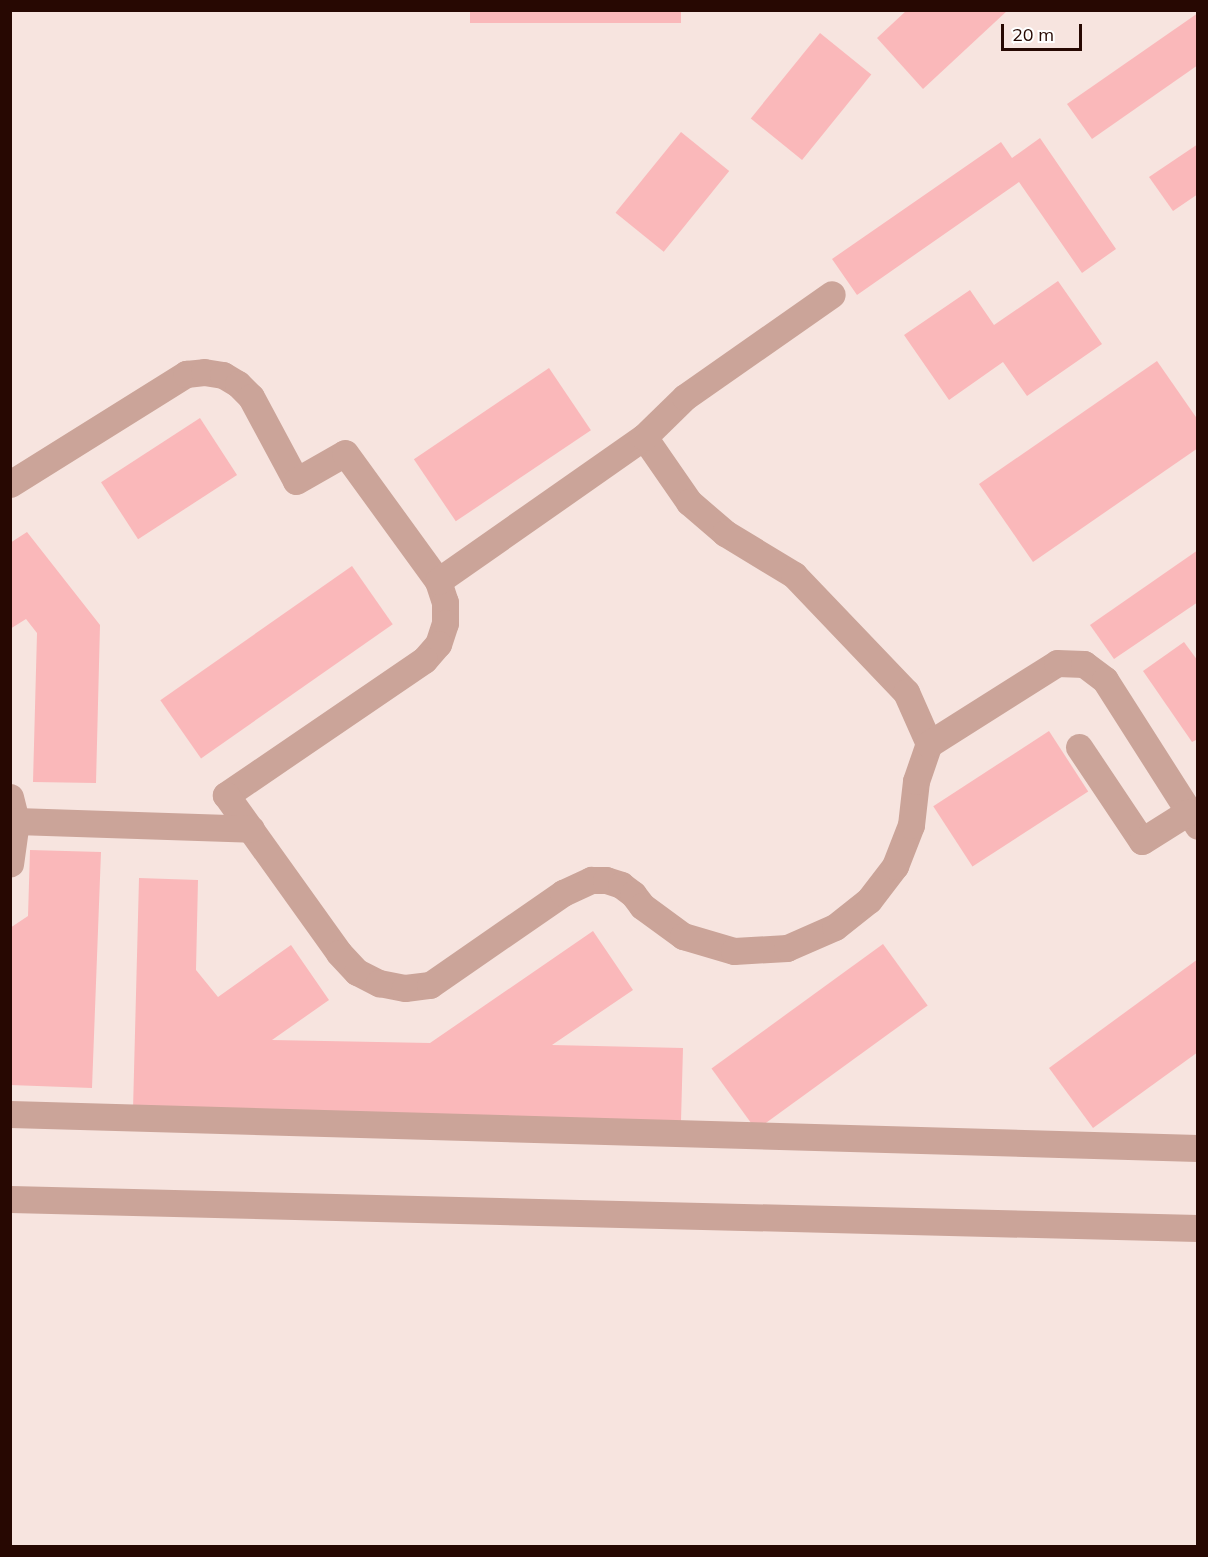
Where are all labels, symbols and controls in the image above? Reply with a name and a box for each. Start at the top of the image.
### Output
scale bar [1004,12,1085,50]
text: 20 m [1012,23,1054,46]

